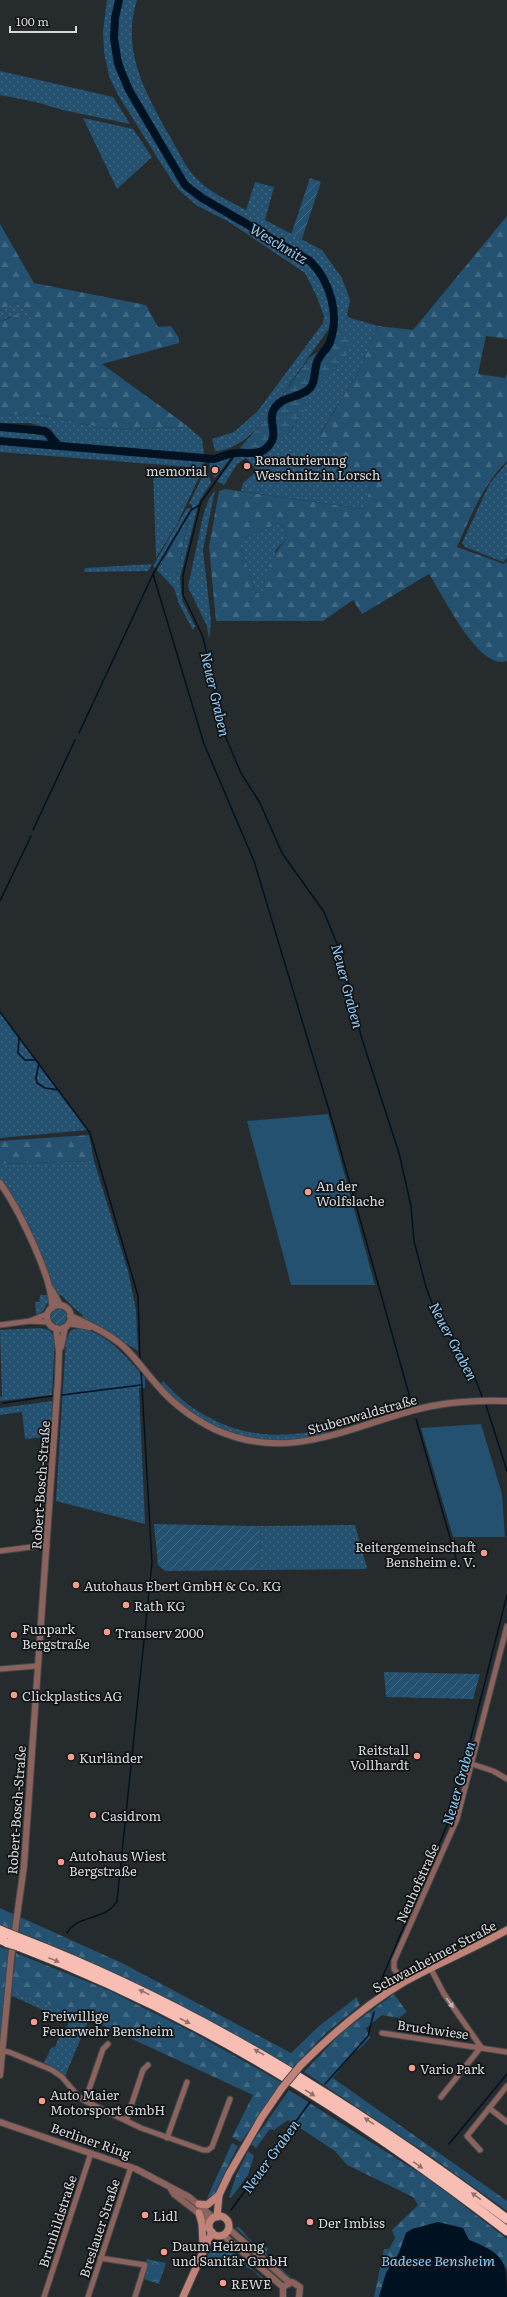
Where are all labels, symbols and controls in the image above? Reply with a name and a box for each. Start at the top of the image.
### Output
scale bar [10,8,76,34]
text: 100 m [16,12,49,30]
water label: Weschnitz [246,218,312,268]
place label: Renaturierung Weschnitz in Lorsch [255,450,381,484]
place label: memorial [146,461,208,480]
marker: Renaturierung Weschnitz in Lorsch [242,461,252,471]
marker: memorial [210,465,220,475]
water label: Neuer Graben [197,650,236,739]
water label: Neuer Graben [327,942,369,1031]
place label: An der Wolfslache [316,1176,385,1210]
marker: An der Wolfslache [303,1187,313,1197]
water label: Neuer Graben [425,1298,483,1384]
street label: Stubenwaldstraße [305,1389,419,1439]
street label: Robert-Bosch-Straße [26,1420,54,1550]
place label: Reitergemeinschaft Bensheim e. V. [355,1537,476,1571]
marker: Reitergemeinschaft Bensheim e. V. [479,1548,489,1558]
place label: Autohaus Ebert GmbH & Co. KG [84,1576,281,1595]
marker: Autohaus Ebert GmbH & Co. KG [71,1580,81,1590]
place label: Rath KG [134,1596,186,1615]
marker: Rath KG [121,1600,131,1610]
place label: Funpark Bergstraße [22,1619,90,1653]
place label: Transerv 2000 [115,1623,204,1642]
marker: Transerv 2000 [102,1627,112,1637]
marker: Funpark Bergstraße [9,1630,19,1640]
place label: Clickplastics AG [22,1686,123,1705]
marker: Clickplastics AG [9,1690,19,1700]
water label: Neuer Graben [436,1738,480,1827]
place label: Reitstall Vollhardt [350,1740,410,1774]
street label: Robert-Bosch-Straße [2,1745,30,1875]
place label: Kurländer [79,1748,144,1767]
marker: Reitstall Vollhardt [412,1751,422,1761]
marker: Kurländer [66,1752,76,1762]
place label: Casidrom [101,1806,161,1825]
marker: Casidrom [88,1810,98,1820]
street label: Neuhofstraße [391,1840,443,1926]
place label: Autohaus Wiest Bergstraße [69,1846,167,1880]
marker: Autohaus Wiest Bergstraße [56,1857,66,1867]
street label: Schwanheimer Straße [369,1915,499,1997]
one-way arrow [49,1958,61,1964]
one-way arrow [138,1989,150,1995]
one-way arrow [446,1998,454,2008]
place label: Freiwillige Feuerwehr Bensheim [42,2006,174,2040]
street label: Bruchwiese [396,2015,470,2043]
marker: Freiwillige Feuerwehr Bensheim [29,2017,39,2027]
one-way arrow [179,2018,191,2024]
one-way arrow [253,2049,265,2056]
place label: Vario Park [420,2059,486,2078]
marker: Vario Park [407,2063,417,2073]
place label: Auto Maier Motorsport GmbH [50,2085,165,2119]
one-way arrow [304,2089,316,2096]
marker: Auto Maier Motorsport GmbH [37,2096,47,2106]
water label: Neuer Graben [237,2115,304,2197]
street label: Berliner Ring [49,2117,134,2163]
one-way arrow [364,2117,375,2125]
one-way arrow [413,2161,423,2169]
street label: Brunhildstraße [33,2172,81,2270]
street label: Breslauer Straße [74,2176,124,2280]
one-way arrow [470,2192,481,2200]
place label: Lidl [153,2206,179,2225]
marker: Lidl [140,2210,150,2220]
place label: Der Imbiss [318,2213,385,2232]
marker: Der Imbiss [305,2217,315,2227]
place label: Daum Heizung und Sanitär GmbH [172,2236,288,2270]
marker: Daum Heizung und Sanitär GmbH [159,2247,169,2257]
water label: Badesee Bensheim [381,2250,496,2270]
place label: REWE [231,2274,271,2293]
marker: REWE [218,2278,228,2288]

